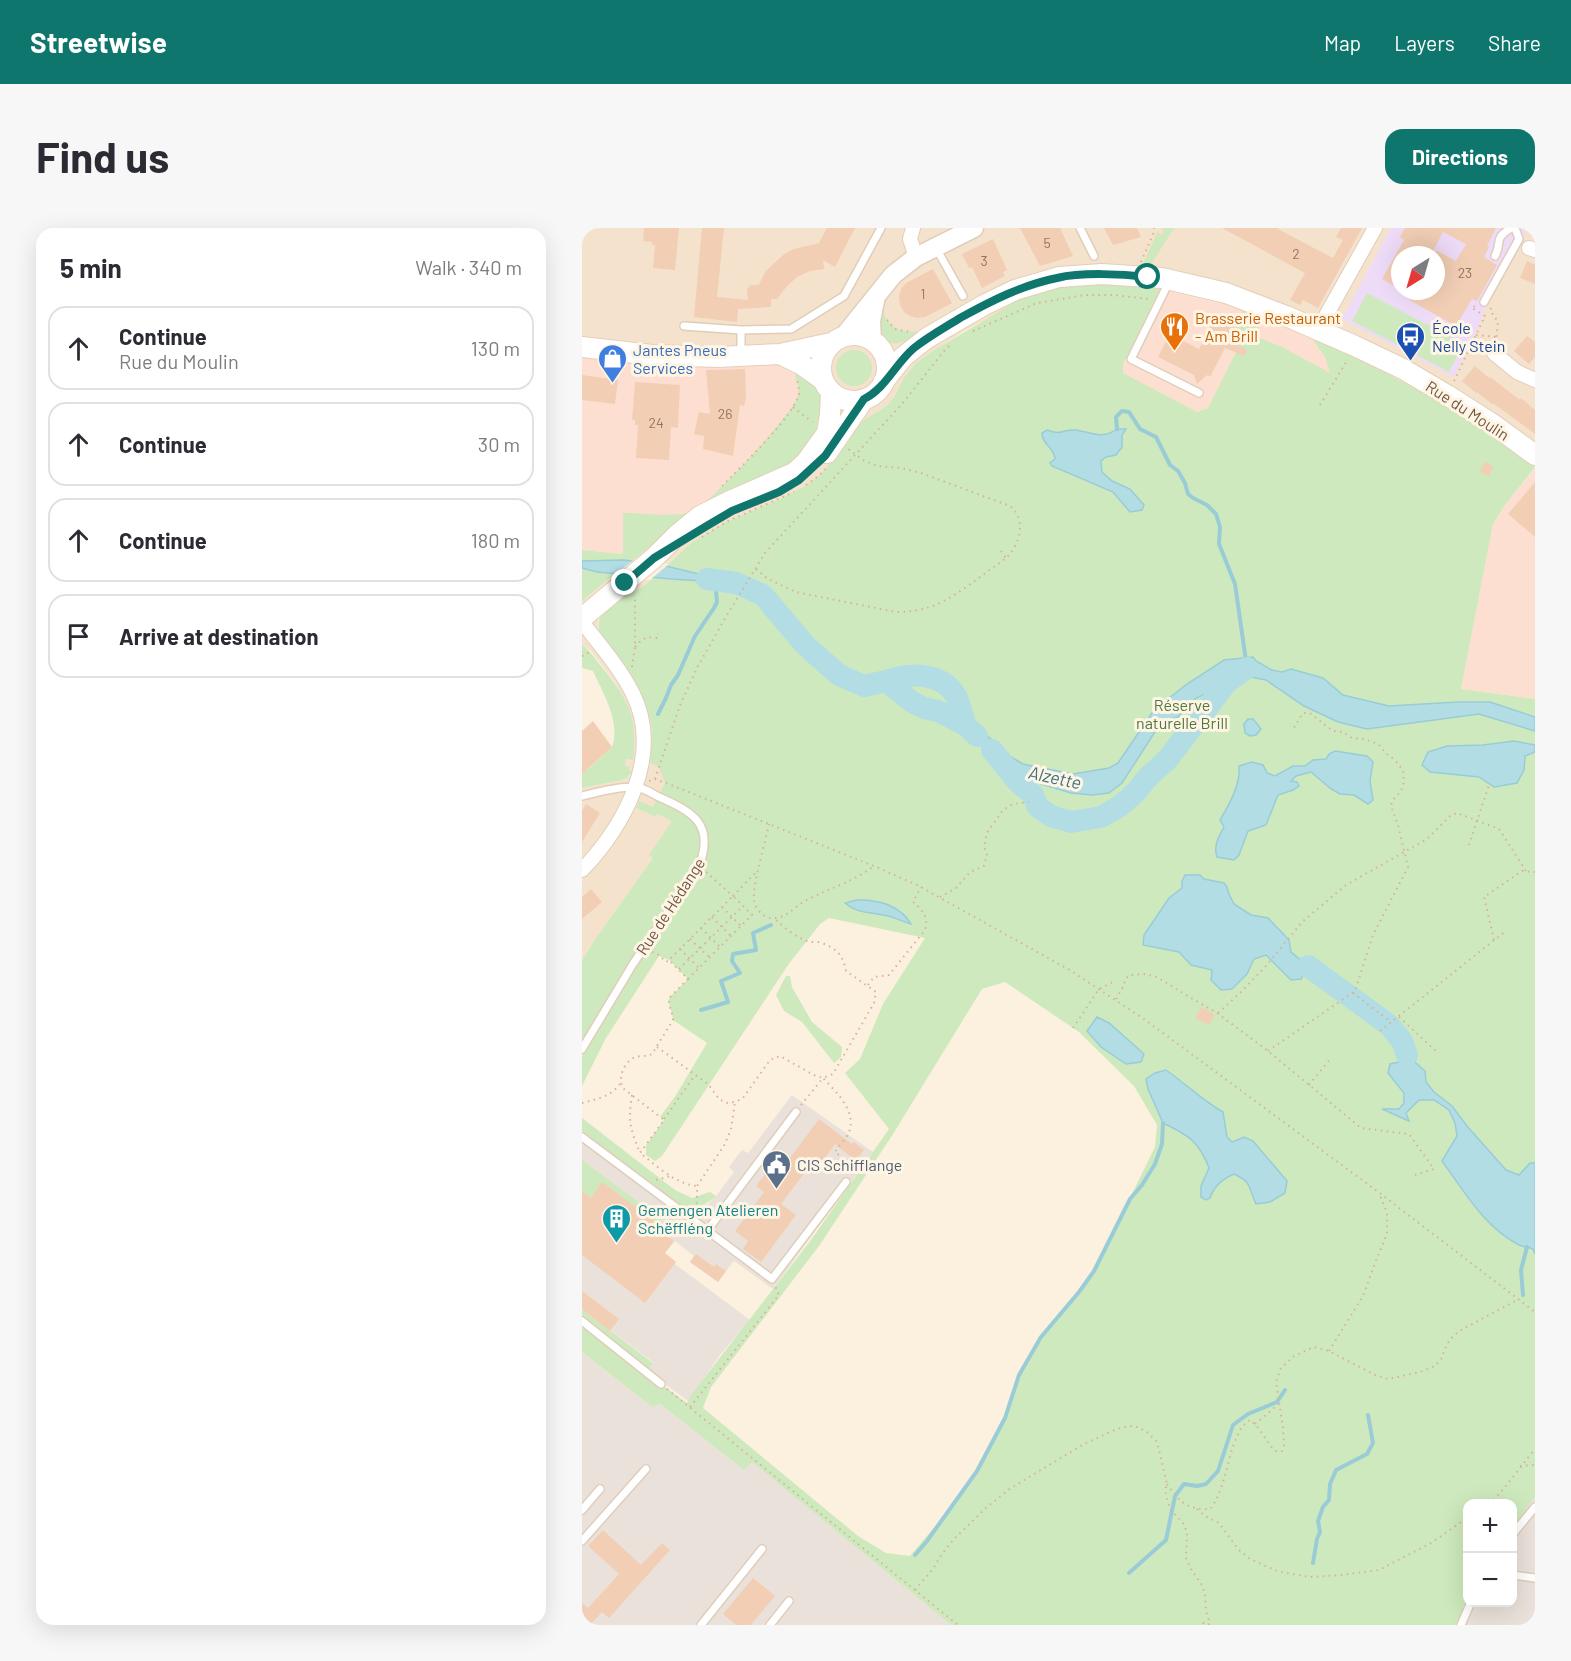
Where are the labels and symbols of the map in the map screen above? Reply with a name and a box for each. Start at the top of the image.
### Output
house number: 5 [1043,234,1051,251]
house number: 2 [1292,245,1300,262]
north arrow [1391,246,1445,300]
house number: 3 [980,252,988,269]
route start [1134,263,1160,289]
house number: 23 [1458,264,1472,281]
house number: 1 [921,285,925,302]
place label: Brasserie Restaurant - Am Brill [1195,308,1341,345]
restaurant icon: Brasserie Restaurant - Am Brill [1158,310,1190,352]
place label: École Nelly Stein [1432,318,1505,355]
bus stop icon: École Nelly Stein [1395,320,1427,362]
place label: Jantes Pneus Services [633,340,727,377]
shop icon: Jantes Pneus Services [596,342,628,384]
street label: Rue du Moulin [1423,376,1513,444]
house number: 26 [718,405,732,422]
house number: 24 [648,414,664,431]
route end [611,569,637,595]
park label: Réserve naturelle Brill [1136,695,1228,732]
water label: Alzette [1027,761,1083,793]
street label: Rue de Hédange [631,854,709,958]
public building icon: CIS Schifflange [760,1148,792,1190]
place label: CIS Schifflange [797,1155,902,1174]
place label: Gemengen Atelieren Schëffléng [638,1200,778,1237]
building icon: Gemengen Atelieren Schëffléng [601,1202,633,1244]

